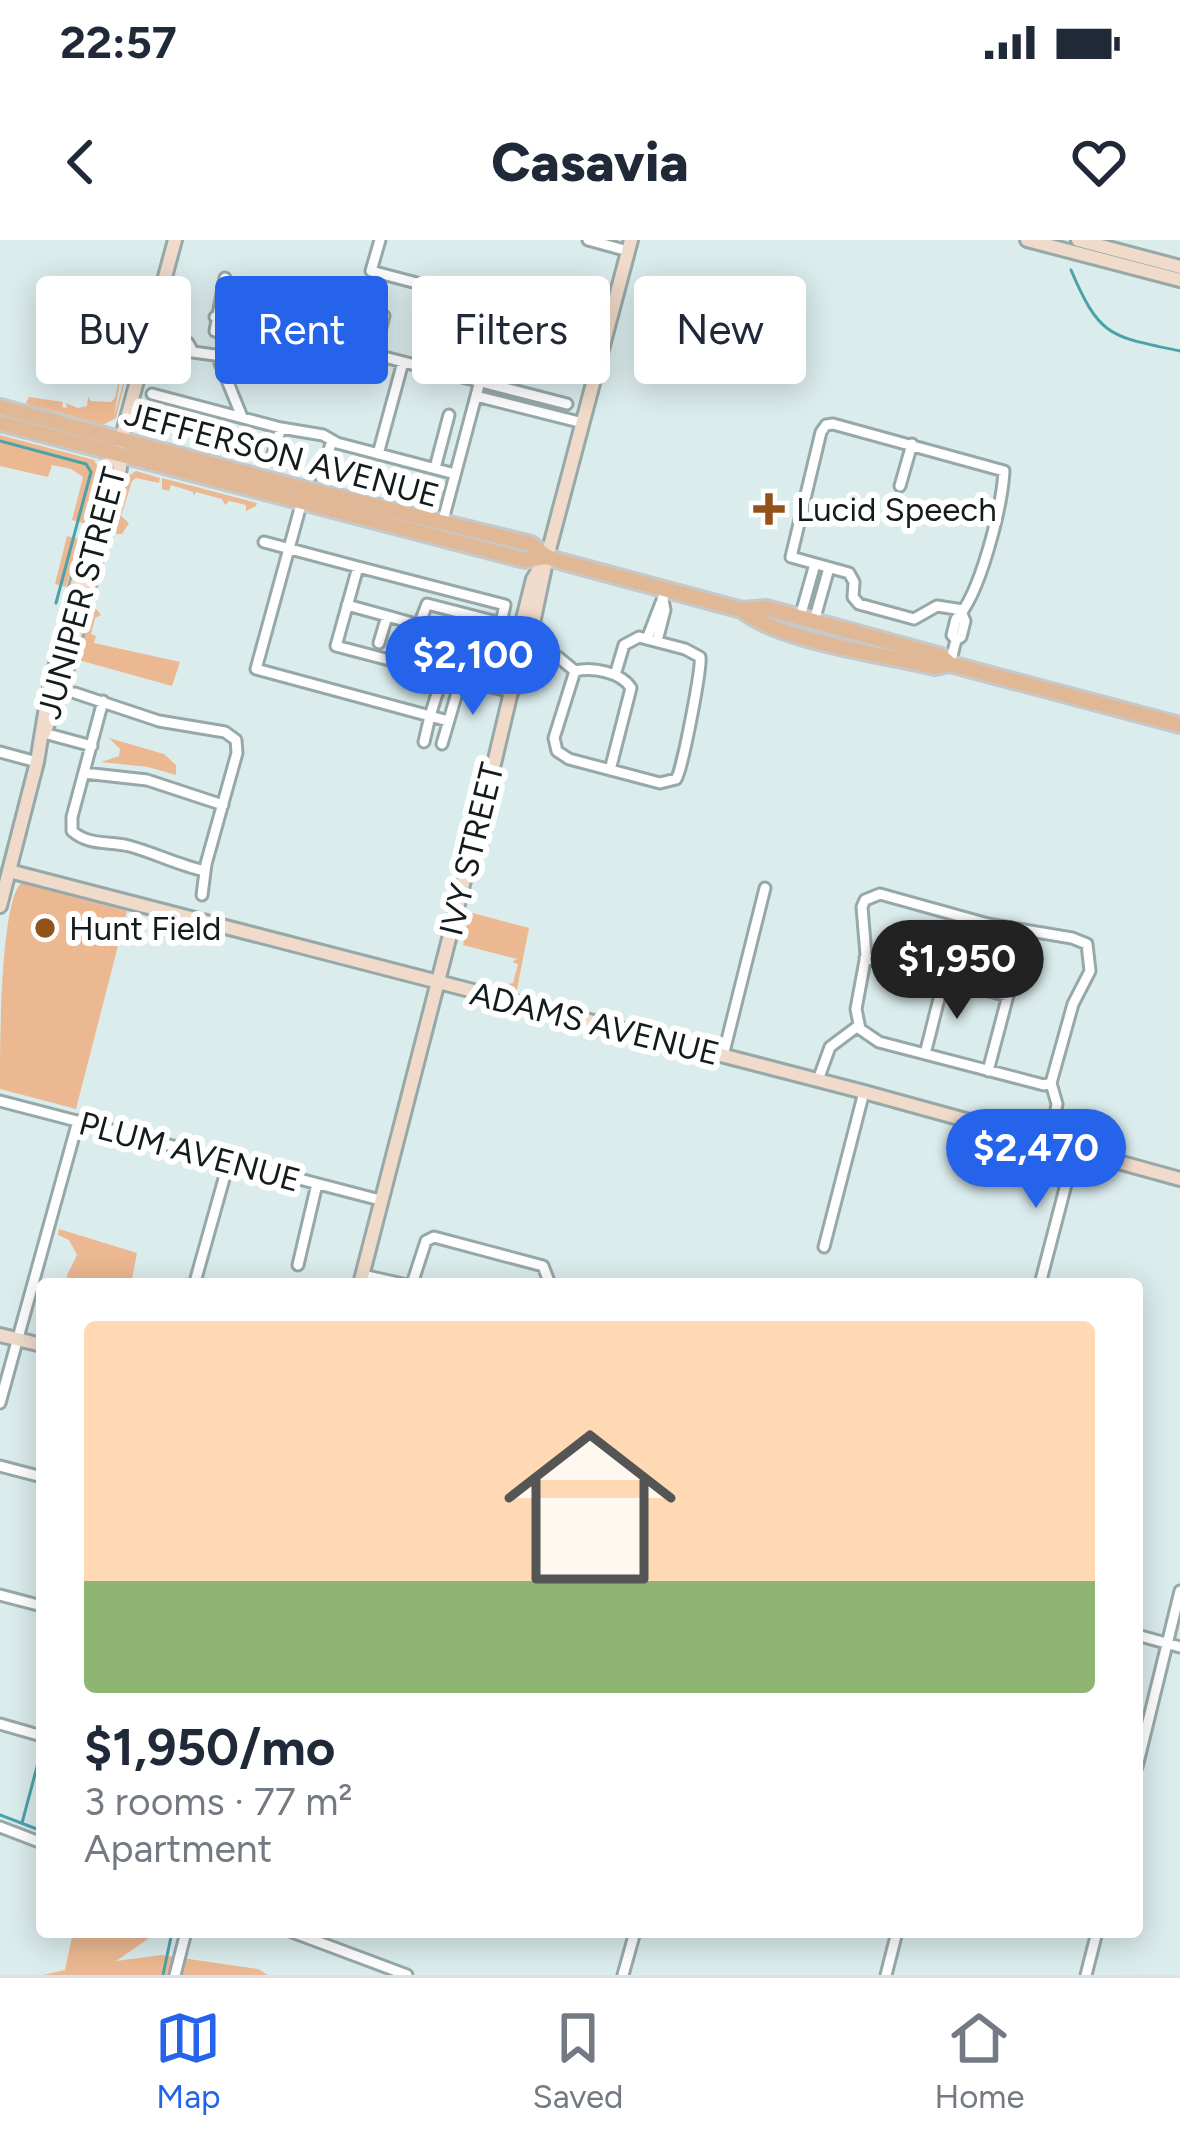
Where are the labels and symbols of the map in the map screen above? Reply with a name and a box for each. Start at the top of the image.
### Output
street label: JEFFERSON AVENUE [120,394,443,515]
street label: JUNIPER STREET [29,463,134,723]
place label: Lucid Speech [796,490,997,529]
marker: Lucid Speech [753,493,785,525]
pin: $2,100 [375,616,571,718]
street label: IVY STREET [431,759,512,939]
place label: Hunt Field [69,909,221,948]
marker: Hunt Field [32,915,58,941]
pin: $1,950 [859,920,1055,1022]
street label: ADAMS AVENUE [466,974,724,1073]
street label: PLUM AVENUE [75,1103,305,1200]
pin: $2,470 [938,1109,1134,1211]

